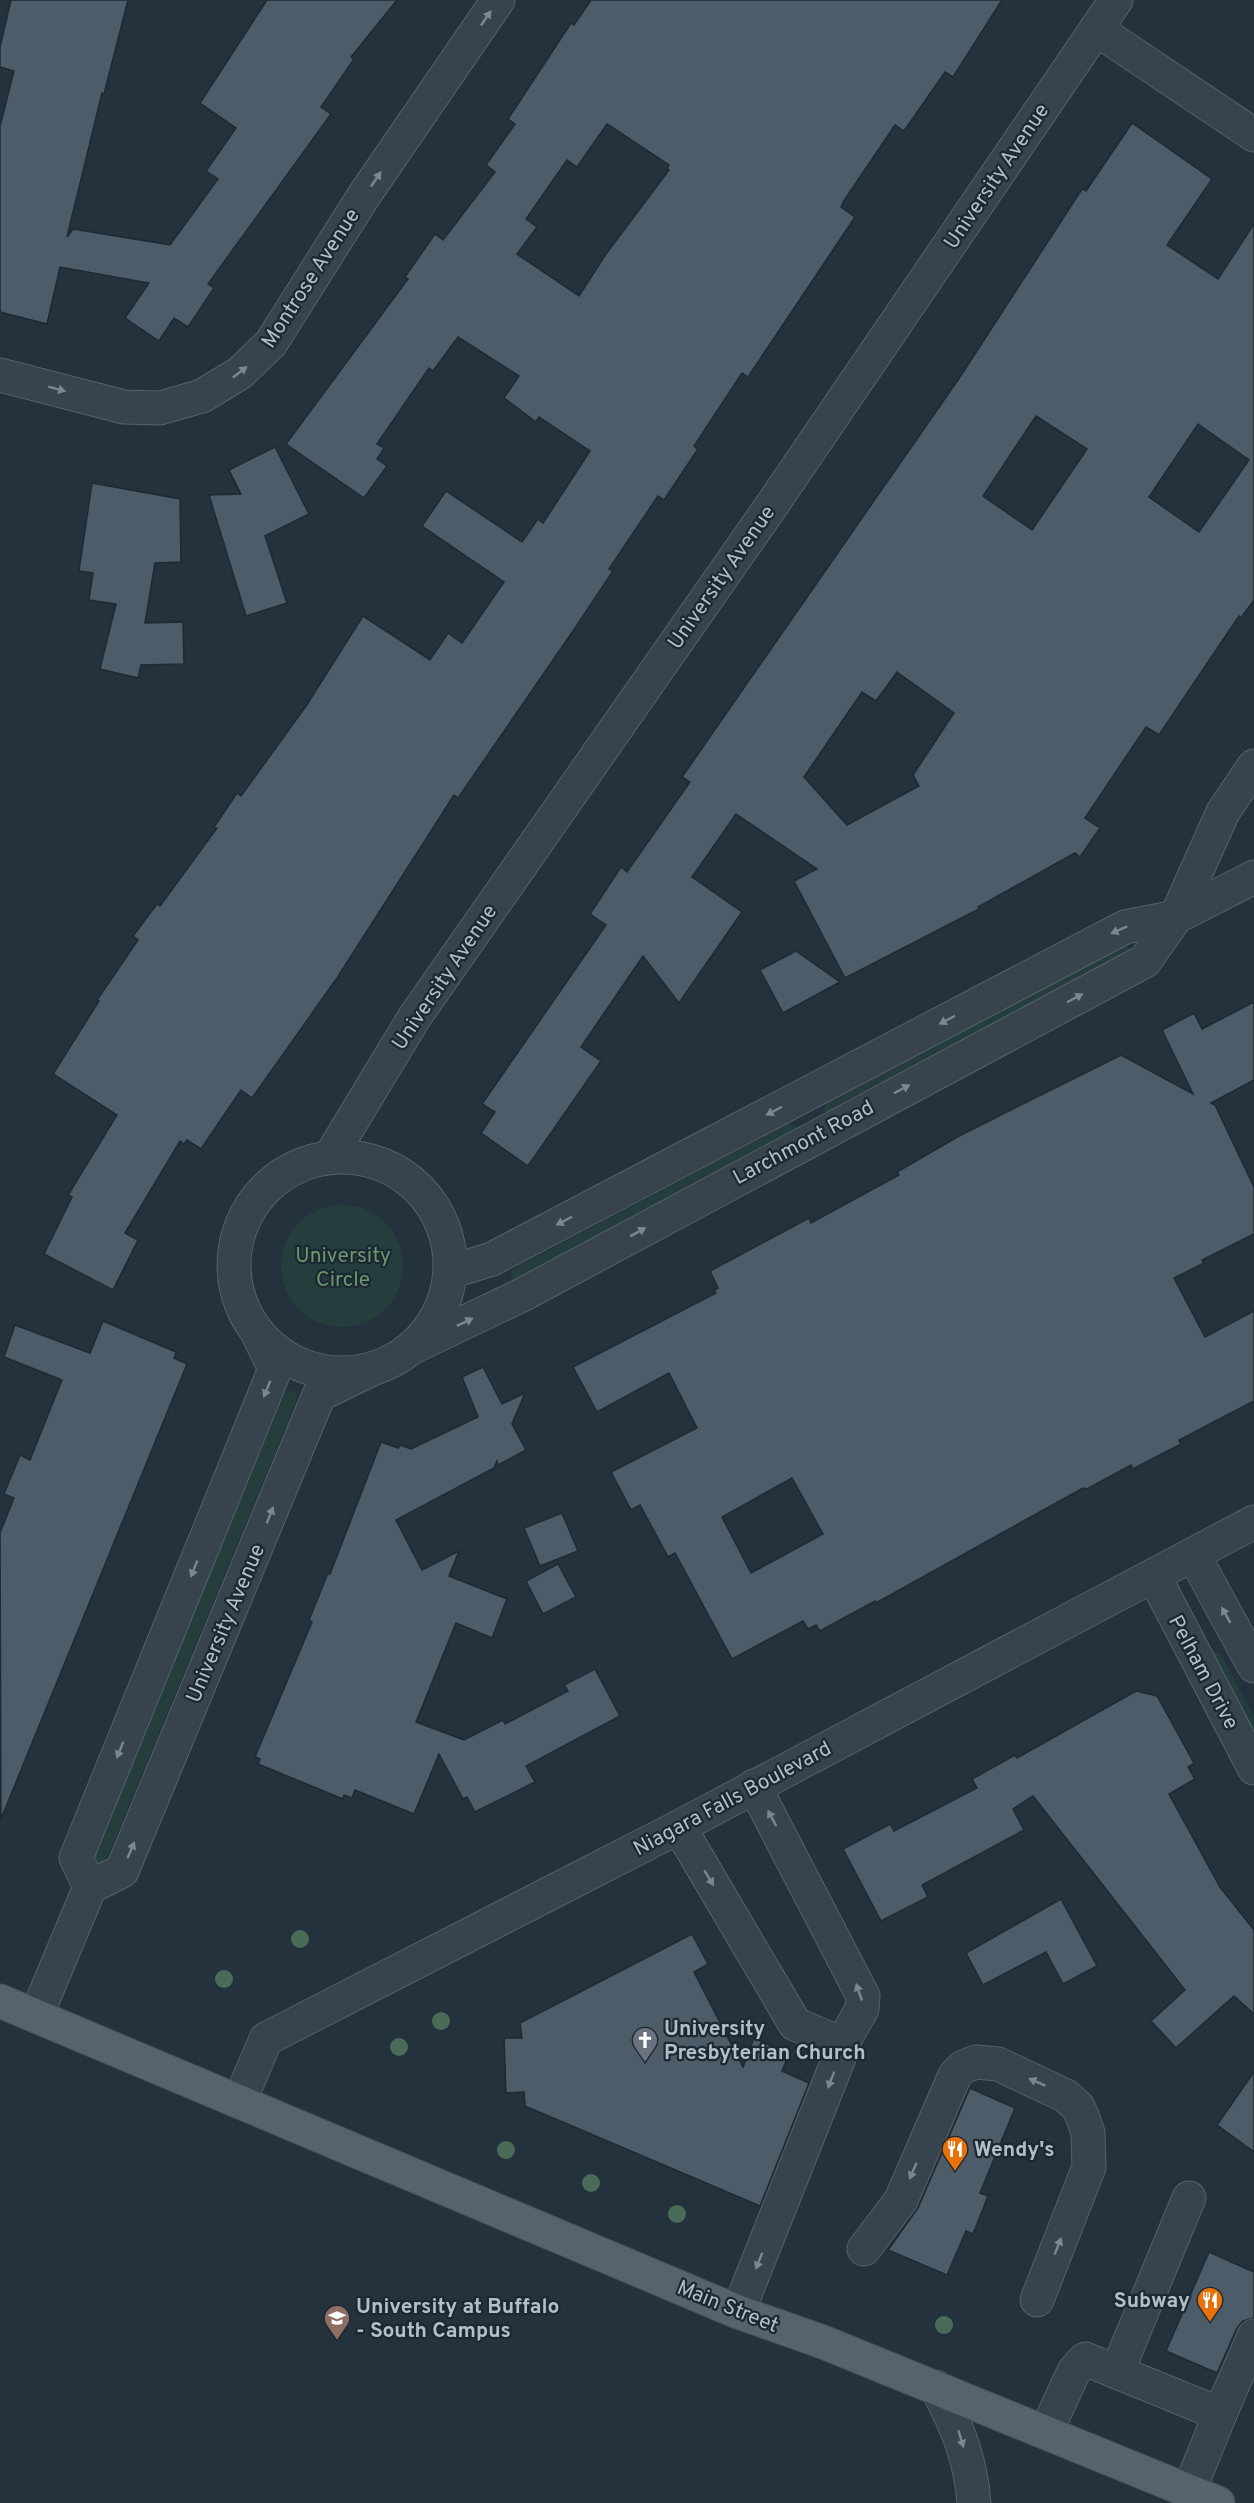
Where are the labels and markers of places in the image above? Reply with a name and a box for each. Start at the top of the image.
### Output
place label: University Presbyterian Church [664,2016,866,2067]
church icon: University Presbyterian Church [630,2025,660,2063]
restaurant icon: Wendy's [940,2134,970,2172]
place label: Wendy's [974,2137,1055,2164]
restaurant icon: Subway [1195,2285,1225,2323]
place label: Subway [1114,2288,1190,2315]
place label: University at Buffalo - South Campus [356,2294,559,2345]
school or university icon: University at Buffalo - South Campus [322,2303,352,2341]

